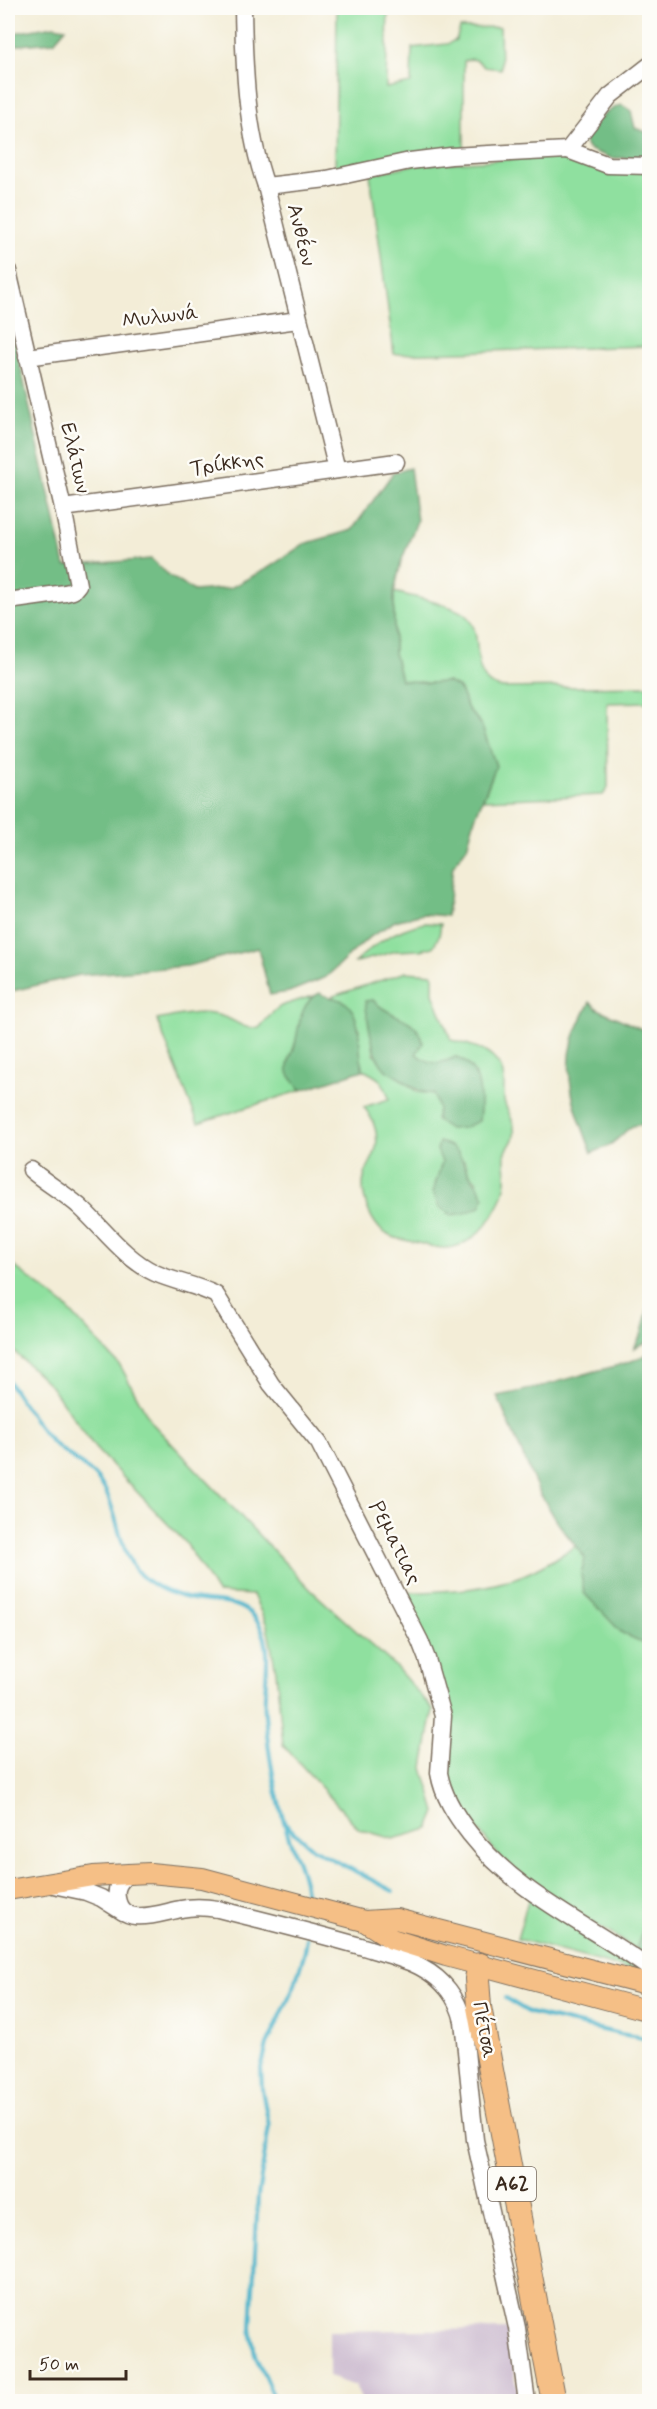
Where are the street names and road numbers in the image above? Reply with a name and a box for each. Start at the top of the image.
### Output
street label: Ανθέον [280,201,323,269]
street label: Μυλωνά [120,298,200,336]
street label: Ελάτων [53,420,97,496]
street label: Τρίκκης [188,445,266,483]
street label: Ρεματιας [362,1496,428,1590]
street label: Πέτσα [465,1999,504,2061]
road number: Α62 [488,2167,536,2201]

